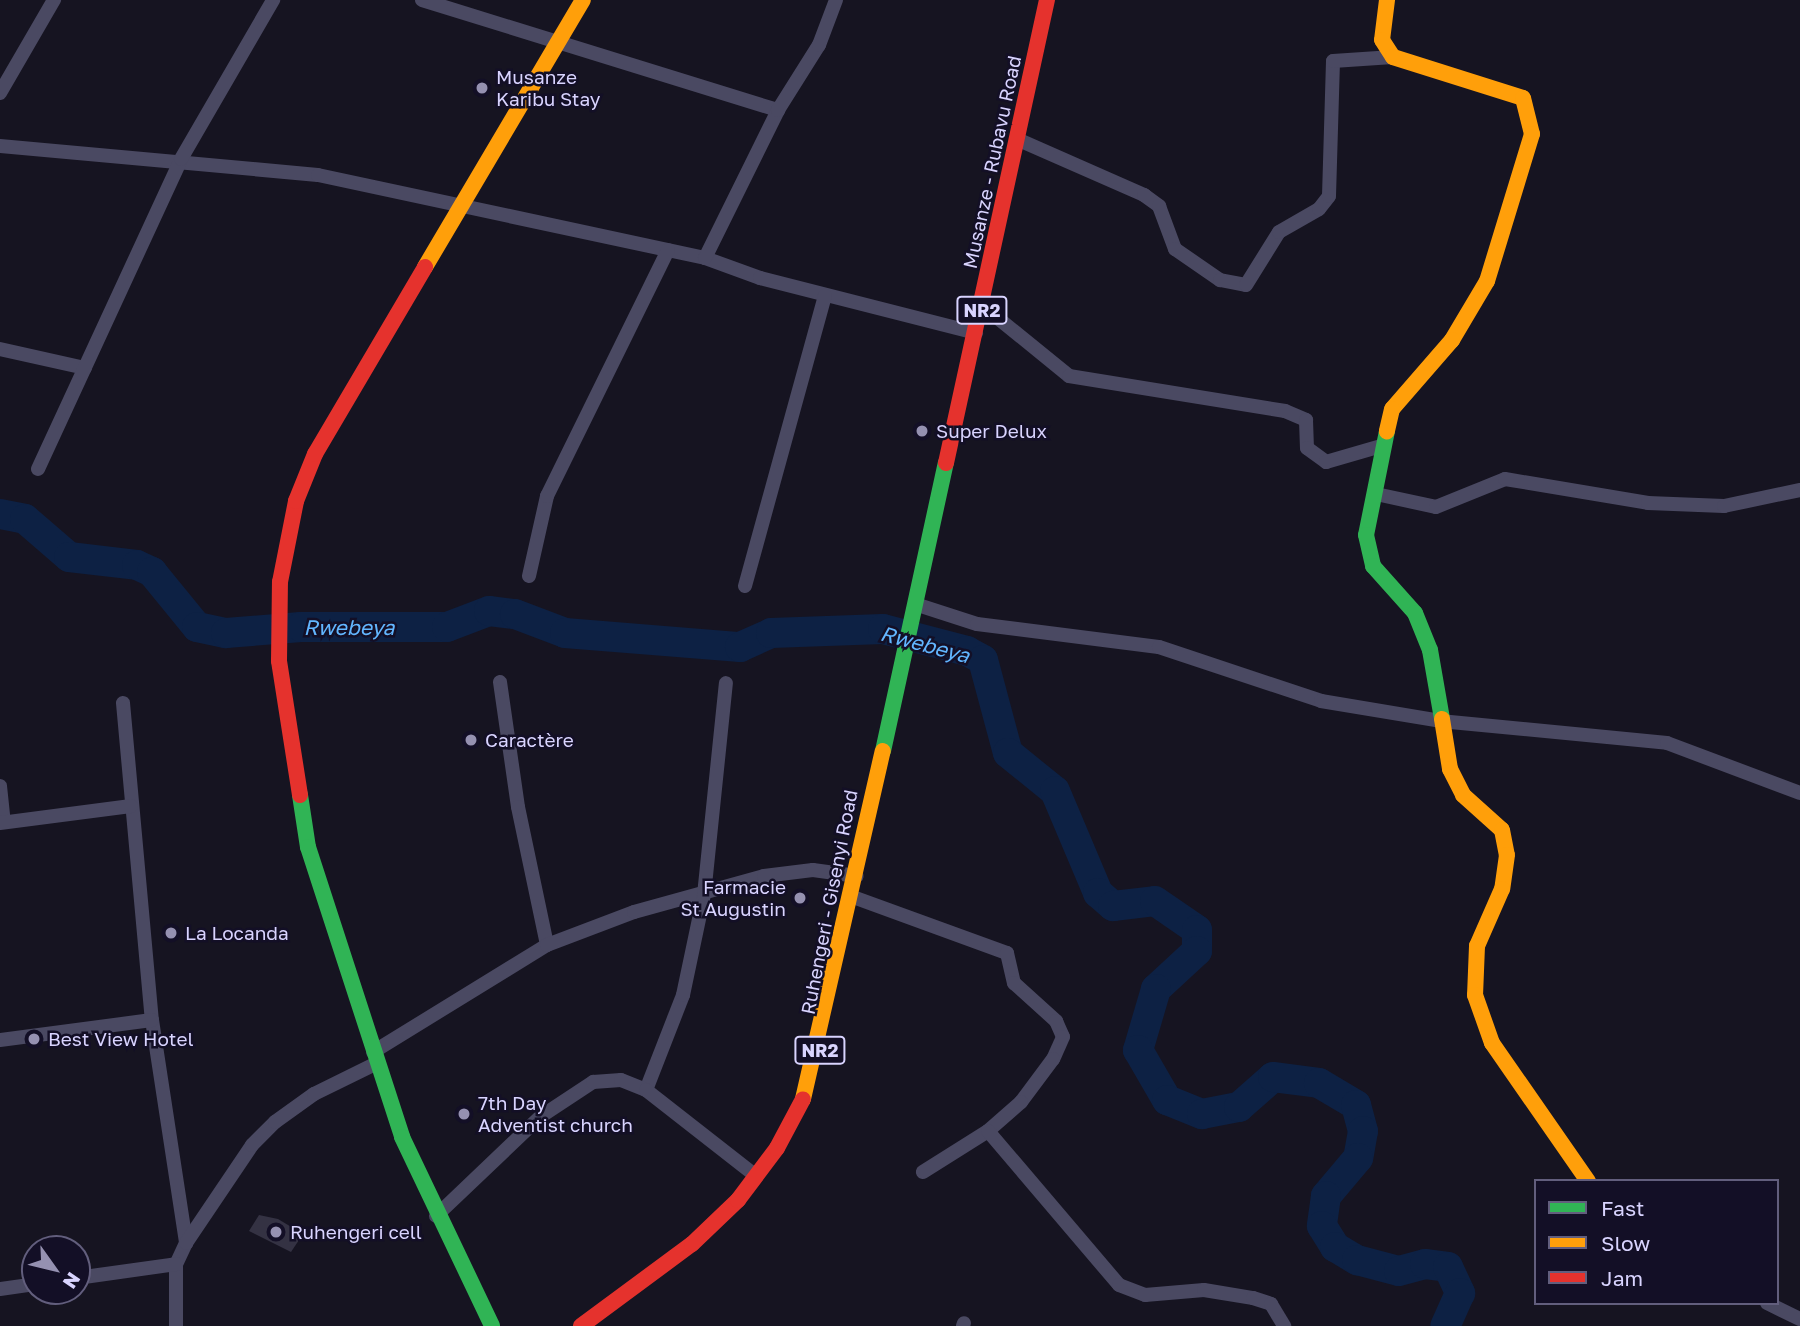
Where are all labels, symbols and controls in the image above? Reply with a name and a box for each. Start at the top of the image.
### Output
street label: Musanze - Rubavu Road [958,53,1026,271]
place label: Musanze Karibu Stay [496,66,600,110]
marker: Musanze Karibu Stay [474,80,490,96]
road number: NR2 [956,296,1008,324]
place label: Super Delux [936,420,1047,442]
marker: Super Delux [914,423,930,439]
water label: Rwebeya [304,614,394,640]
water label: Rwebeya [878,620,972,668]
place label: Caractère [485,729,574,751]
marker: Caractère [463,732,479,748]
street label: Ruhengeri - Gisenyi Road [796,788,862,1016]
place label: Farmacie St Augustin [680,876,786,920]
marker: Farmacie St Augustin [792,890,808,906]
place label: La Locanda [185,922,289,944]
marker: La Locanda [163,925,179,941]
place label: Best View Hotel [48,1028,194,1050]
marker: Best View Hotel [26,1031,42,1047]
road number: NR2 [794,1036,846,1064]
place label: 7th Day Adventist church [478,1092,633,1136]
marker: 7th Day Adventist church [456,1106,472,1122]
legend [1534,1179,1779,1305]
text: Fast [1601,1195,1644,1221]
place label: Ruhengeri cell [290,1221,422,1243]
marker: Ruhengeri cell [268,1224,284,1240]
text: Slow [1601,1230,1650,1256]
north arrow [21,1235,91,1305]
text: Jam [1601,1265,1643,1291]
text: N [59,1268,86,1293]

